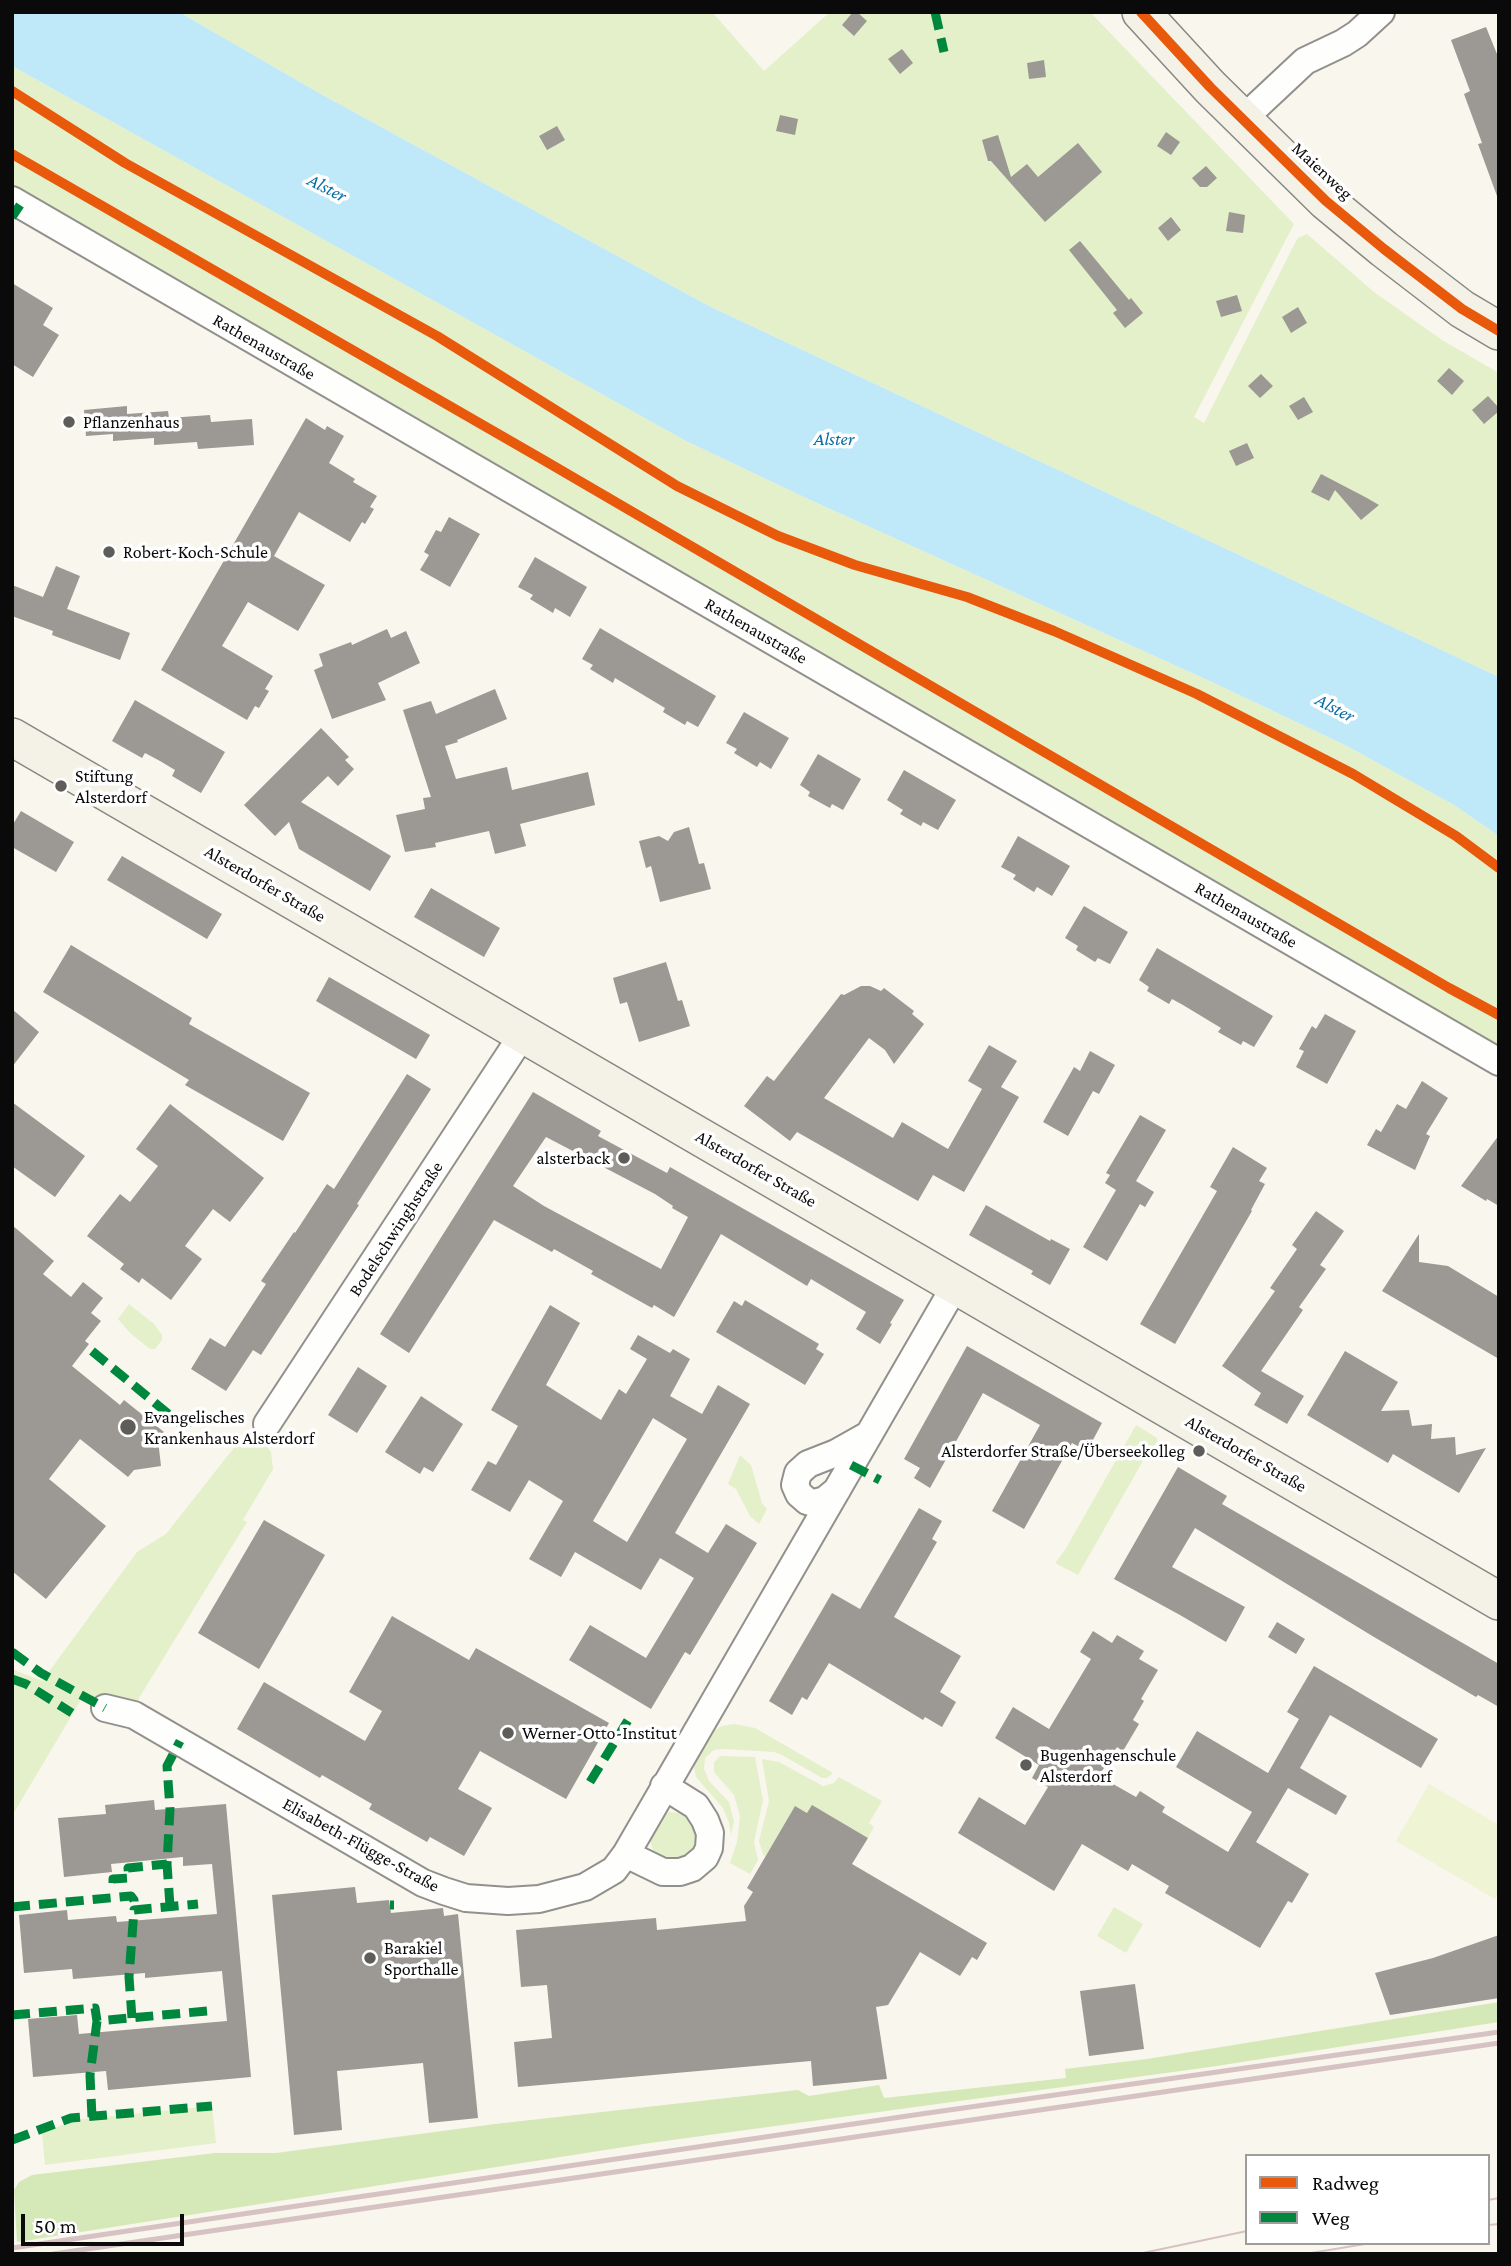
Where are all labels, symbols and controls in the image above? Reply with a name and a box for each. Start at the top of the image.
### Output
street label: Maienweg [1287,137,1357,205]
water label: Alster [304,169,350,207]
street label: Rathenaustraße [209,309,319,385]
place label: Pflanzenhaus [83,411,180,433]
marker: Pflanzenhaus [61,414,77,430]
water label: Alster [814,428,854,450]
place label: Robert-Koch-Schule [123,541,268,563]
marker: Robert-Koch-Schule [101,544,117,560]
street label: Rathenaustraße [701,593,811,669]
water label: Alster [1312,688,1358,728]
place label: Stiftung Alsterdorf [75,765,147,808]
marker: Stiftung Alsterdorf [53,778,69,794]
street label: Alsterdorfer Straße [201,841,329,927]
street label: Rathenaustraße [1191,877,1301,953]
street label: Alsterdorfer Straße [692,1126,820,1212]
place label: alsterback [536,1147,610,1169]
marker: alsterback [616,1150,632,1166]
street label: Bodelschwinghstraße [344,1158,448,1300]
place label: Evangelisches Krankenhaus Alsterdorf [144,1406,314,1448]
street label: Alsterdorfer Straße [1182,1411,1310,1497]
marker: Evangelisches Krankenhaus Alsterdorf [118,1417,138,1437]
place label: Alsterdorfer Straße/Überseekolleg [941,1440,1185,1462]
marker: Alsterdorfer Straße/Überseekolleg [1191,1443,1207,1459]
place label: Werner-Otto-Institut [522,1722,677,1744]
marker: Werner-Otto-Institut [500,1725,516,1741]
place label: Bugenhagenschule Alsterdorf [1040,1744,1176,1786]
marker: Bugenhagenschule Alsterdorf [1018,1757,1034,1773]
street label: Elisabeth-Flügge-Straße [279,1793,443,1897]
place label: Barakiel Sporthalle [384,1937,459,1980]
marker: Barakiel Sporthalle [362,1950,378,1966]
legend [1245,2154,1490,2245]
text: Radweg [1312,2171,1379,2195]
scale bar [24,2200,187,2244]
text: Weg [1312,2206,1350,2230]
text: 50 m [34,2214,77,2238]

